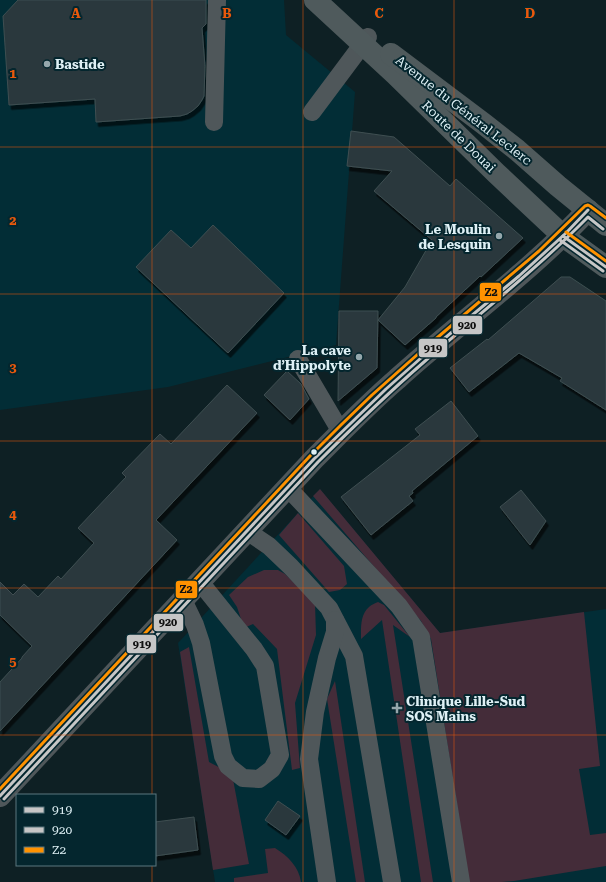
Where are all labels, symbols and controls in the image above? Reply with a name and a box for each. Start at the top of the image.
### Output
text: A [71,6,81,21]
text: B [222,6,232,21]
text: C [374,6,384,21]
text: D [525,6,535,21]
street label: Avenue du Général Leclerc [393,53,535,168]
place label: Bastide [55,57,105,72]
marker: Bastide [42,59,52,69]
text: 1 [9,66,17,81]
street label: Route de Douai [419,98,498,175]
text: 2 [9,213,17,228]
place label: Le Moulin de Lesquin [418,222,491,252]
marker: Le Moulin de Lesquin [494,231,504,241]
line badge: Z2 [479,282,502,302]
text: Z2 [484,286,498,299]
line badge: 920 [452,315,483,335]
text: 920 [458,319,476,332]
line badge: 919 [418,338,448,358]
text: 919 [424,342,442,355]
place label: La cave d’Hippolyte [273,343,351,373]
marker: La cave d’Hippolyte [354,352,364,362]
text: 3 [9,360,17,375]
unlabelled marker [309,447,319,457]
text: 4 [9,507,17,522]
line badge: Z2 [175,580,198,599]
text: Z2 [179,583,193,596]
line badge: 920 [153,613,184,632]
text: 920 [159,616,177,629]
line badge: 919 [126,634,157,654]
text: 919 [133,638,151,651]
text: 5 [9,654,17,669]
place label: Clinique Lille-Sud SOS Mains [406,694,526,724]
marker: Clinique Lille-Sud SOS Mains [391,702,403,714]
legend [16,794,156,866]
text: 919 [52,803,72,817]
text: 920 [52,823,72,837]
text: Z2 [52,843,66,857]

